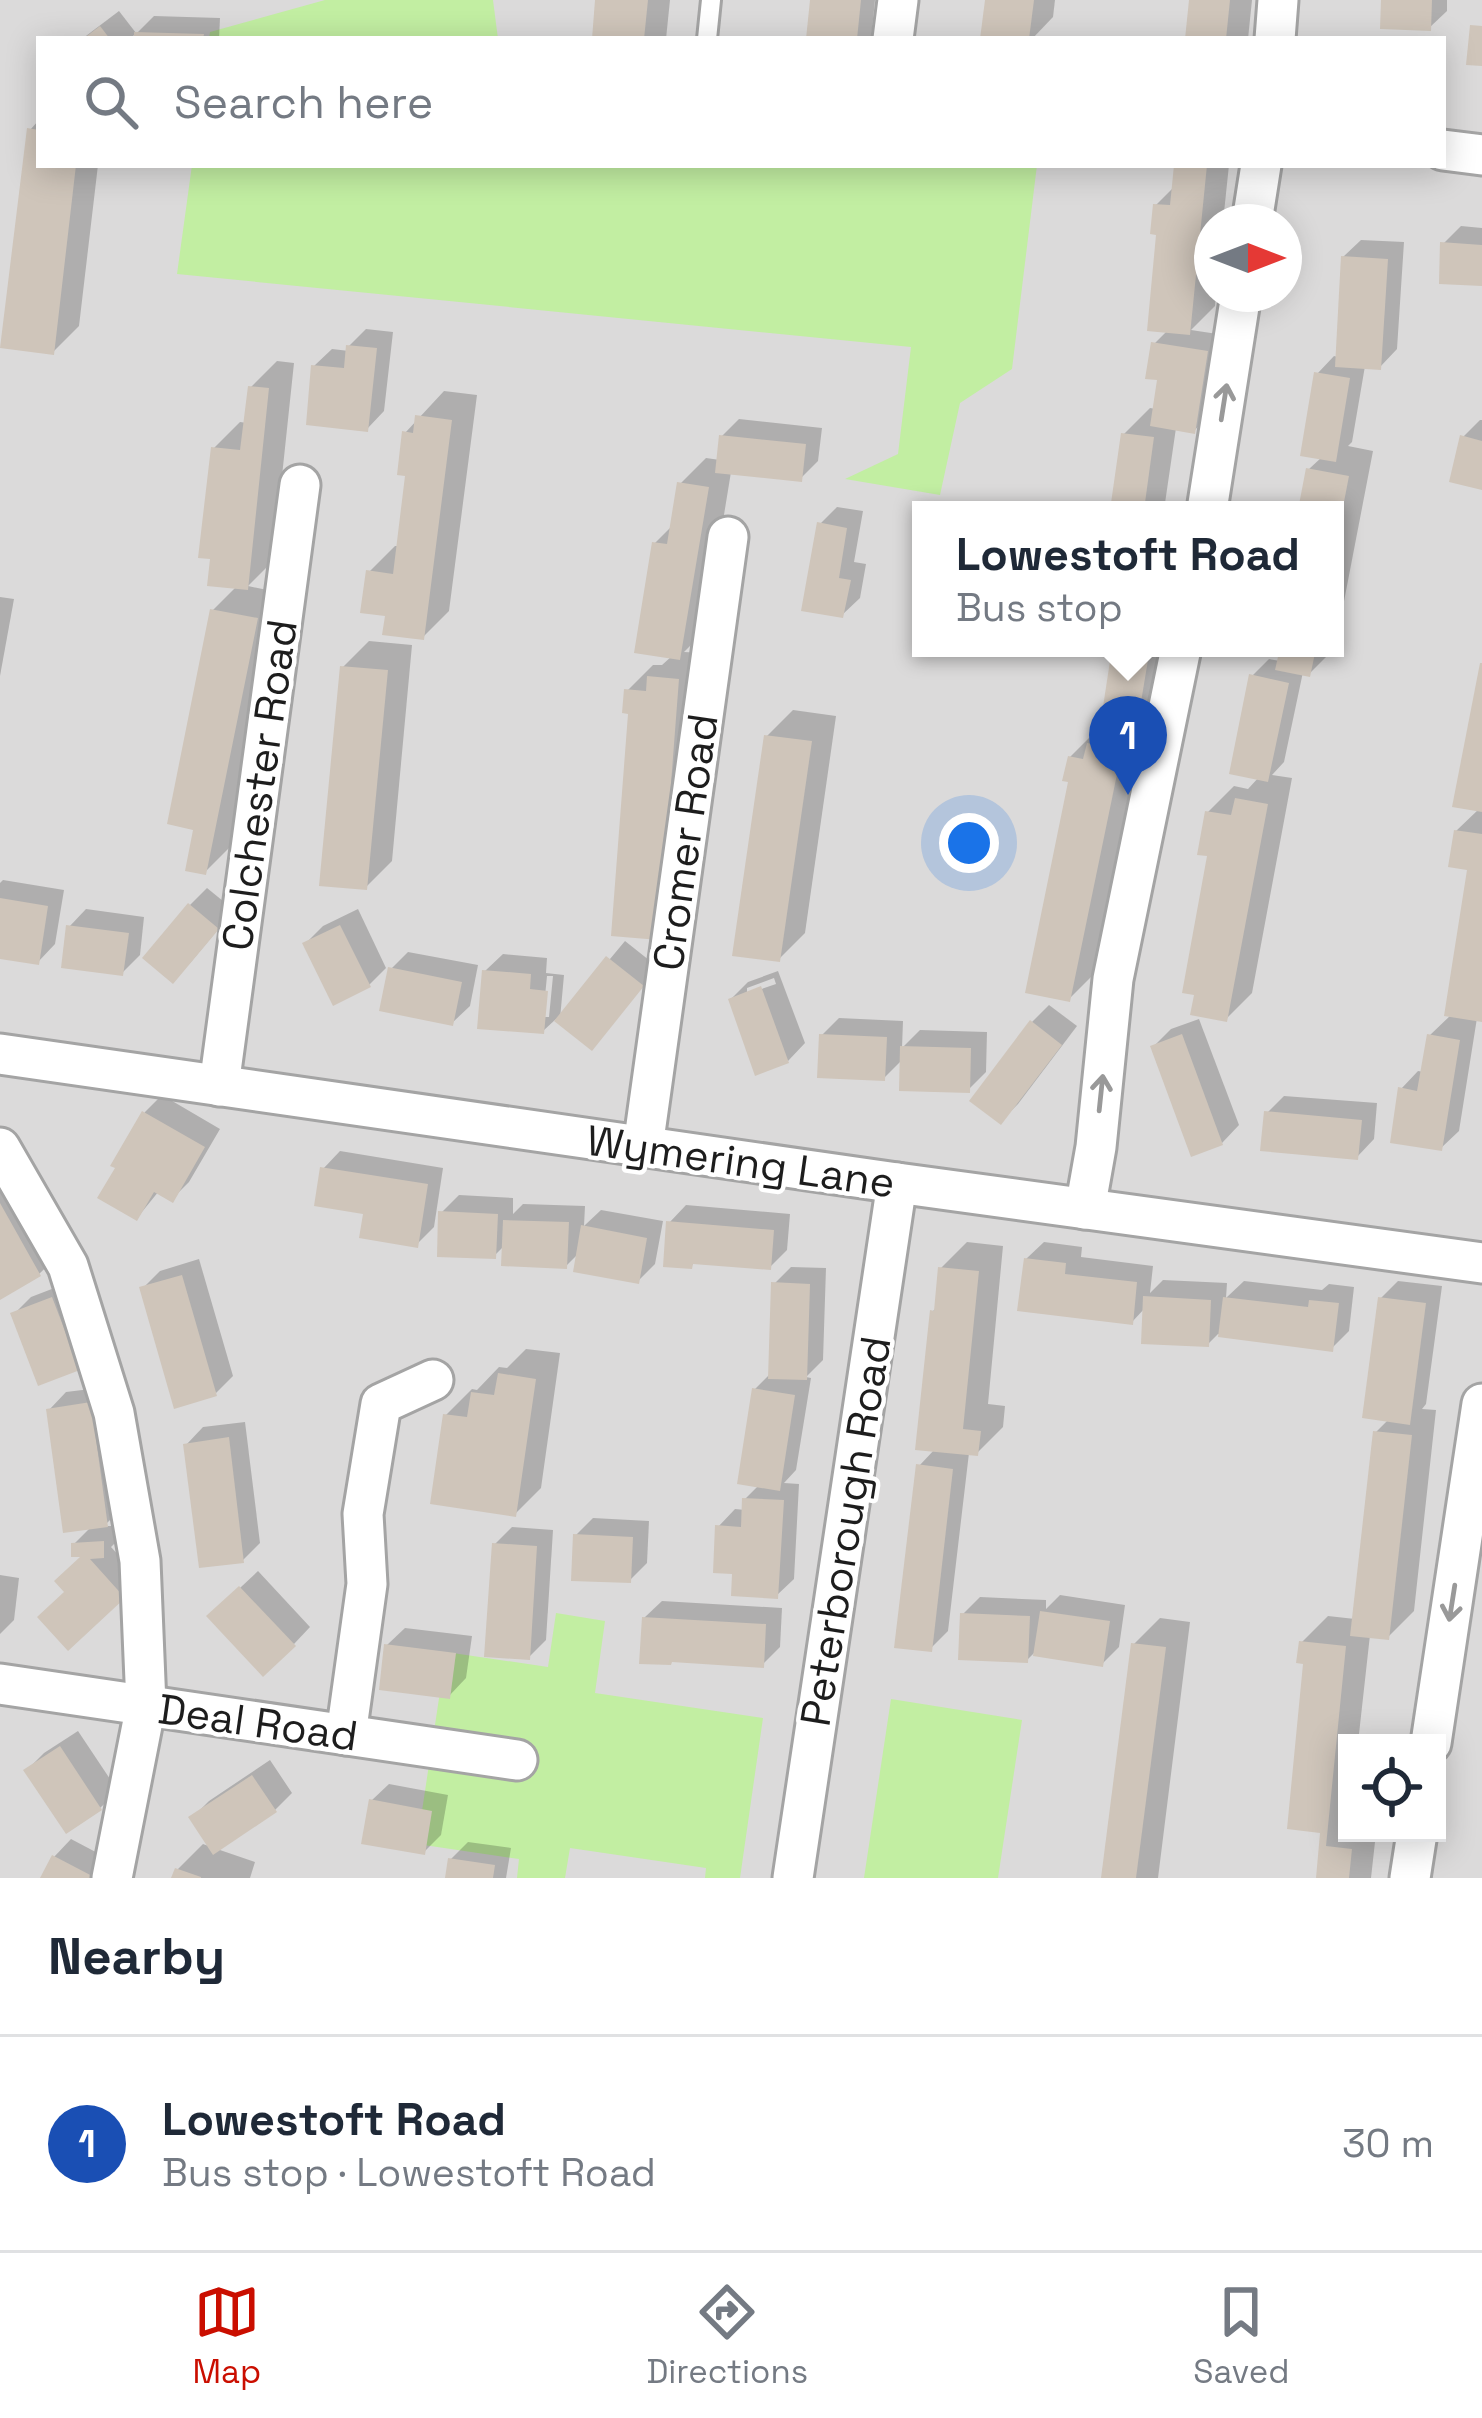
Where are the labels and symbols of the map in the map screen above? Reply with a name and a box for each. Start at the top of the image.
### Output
north arrow [1194,204,1302,312]
one-way arrow [1213,383,1236,422]
street label: Colchester Road [210,616,309,954]
pin: 1 [1089,696,1167,795]
street label: Cromer Road [641,710,730,974]
your location [939,813,999,873]
one-way arrow [1091,1074,1113,1113]
street label: Wymering Lane [583,1114,898,1209]
street label: Peterborough Road [788,1332,903,1730]
one-way arrow [1440,1583,1463,1622]
street label: Deal Road [155,1682,361,1763]

